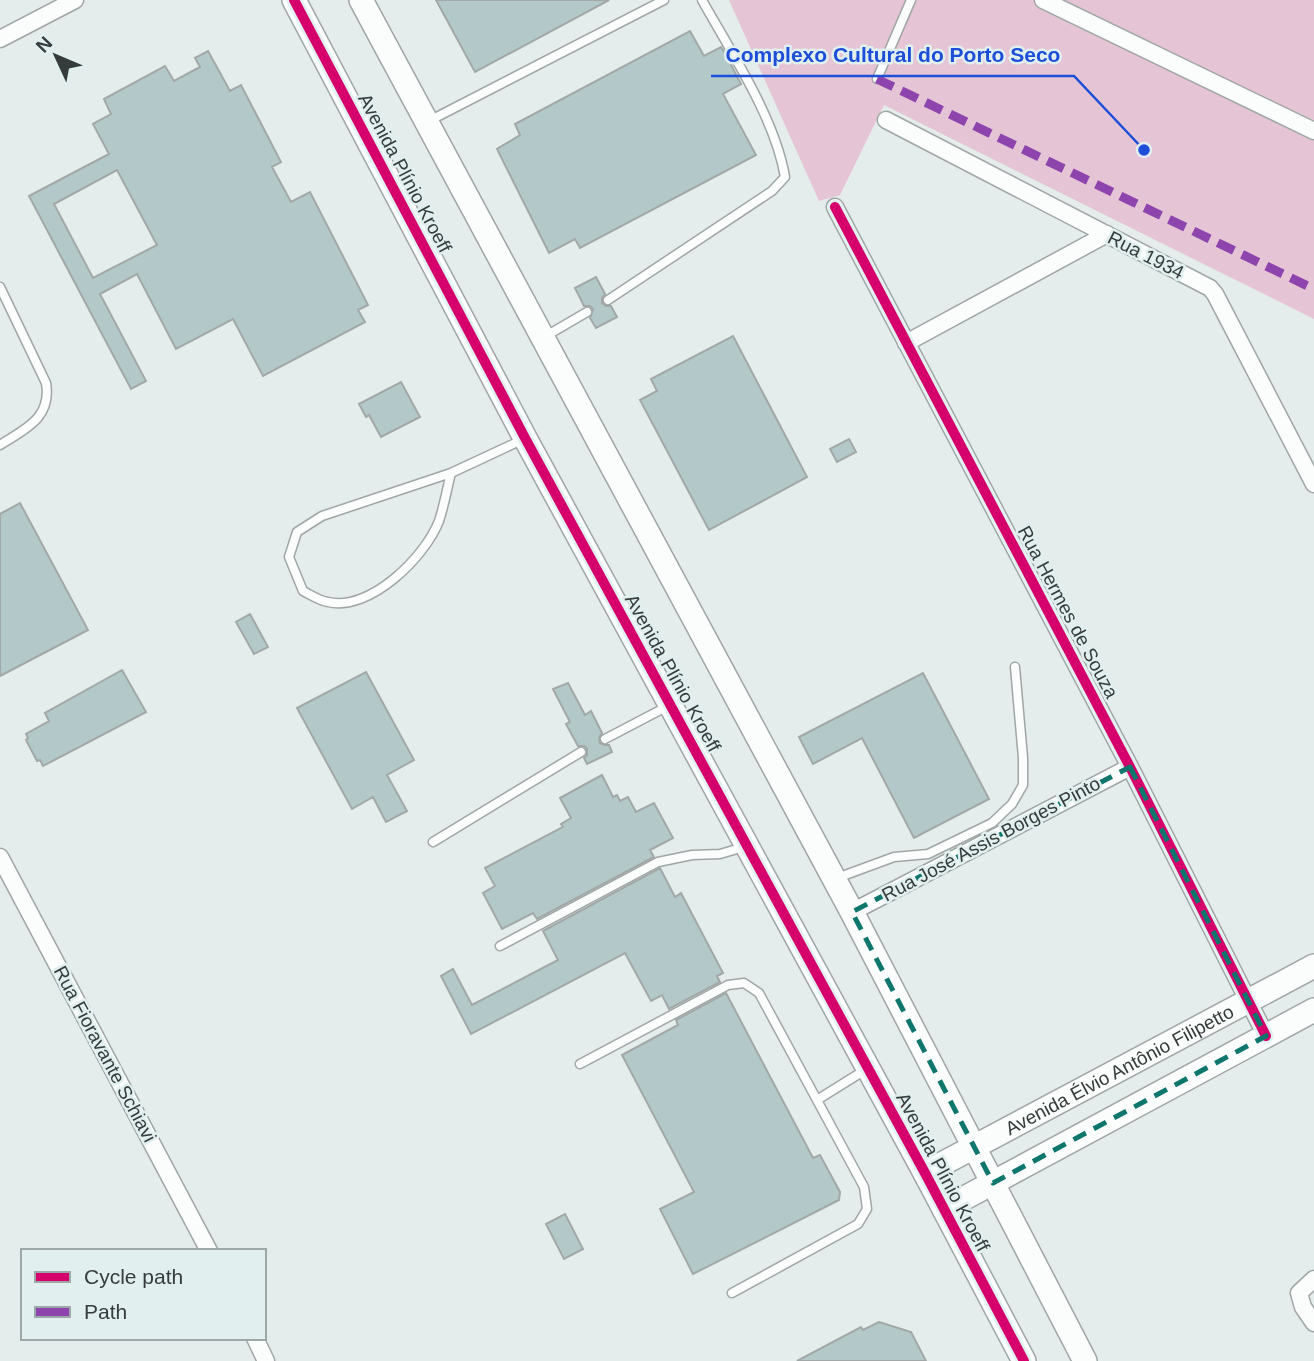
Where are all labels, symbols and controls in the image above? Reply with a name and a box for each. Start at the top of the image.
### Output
north arrow [21,21,91,91]
text: N [32,32,56,57]
callout: Complexo Cultural do Porto Seco [711,34,1074,76]
text: Complexo Cultural do Porto Seco [726,43,1060,66]
street label: Avenida Plínio Kroeff [354,90,456,257]
street label: Rua 1934 [1105,227,1188,283]
street label: Rua Hermes de Souza [1014,522,1123,702]
street label: Avenida Plínio Kroeff [621,591,725,756]
street label: Rua José Assis Borges Pinto [878,772,1104,906]
street label: Rua Fioravante Schiavi [50,962,160,1146]
street label: Avenida Élvio Antônio Filipetto [1001,1000,1237,1139]
street label: Avenida Plínio Kroeff [892,1089,994,1256]
legend [21,1249,266,1340]
text: Cycle path [84,1265,183,1288]
text: Path [84,1300,127,1323]

